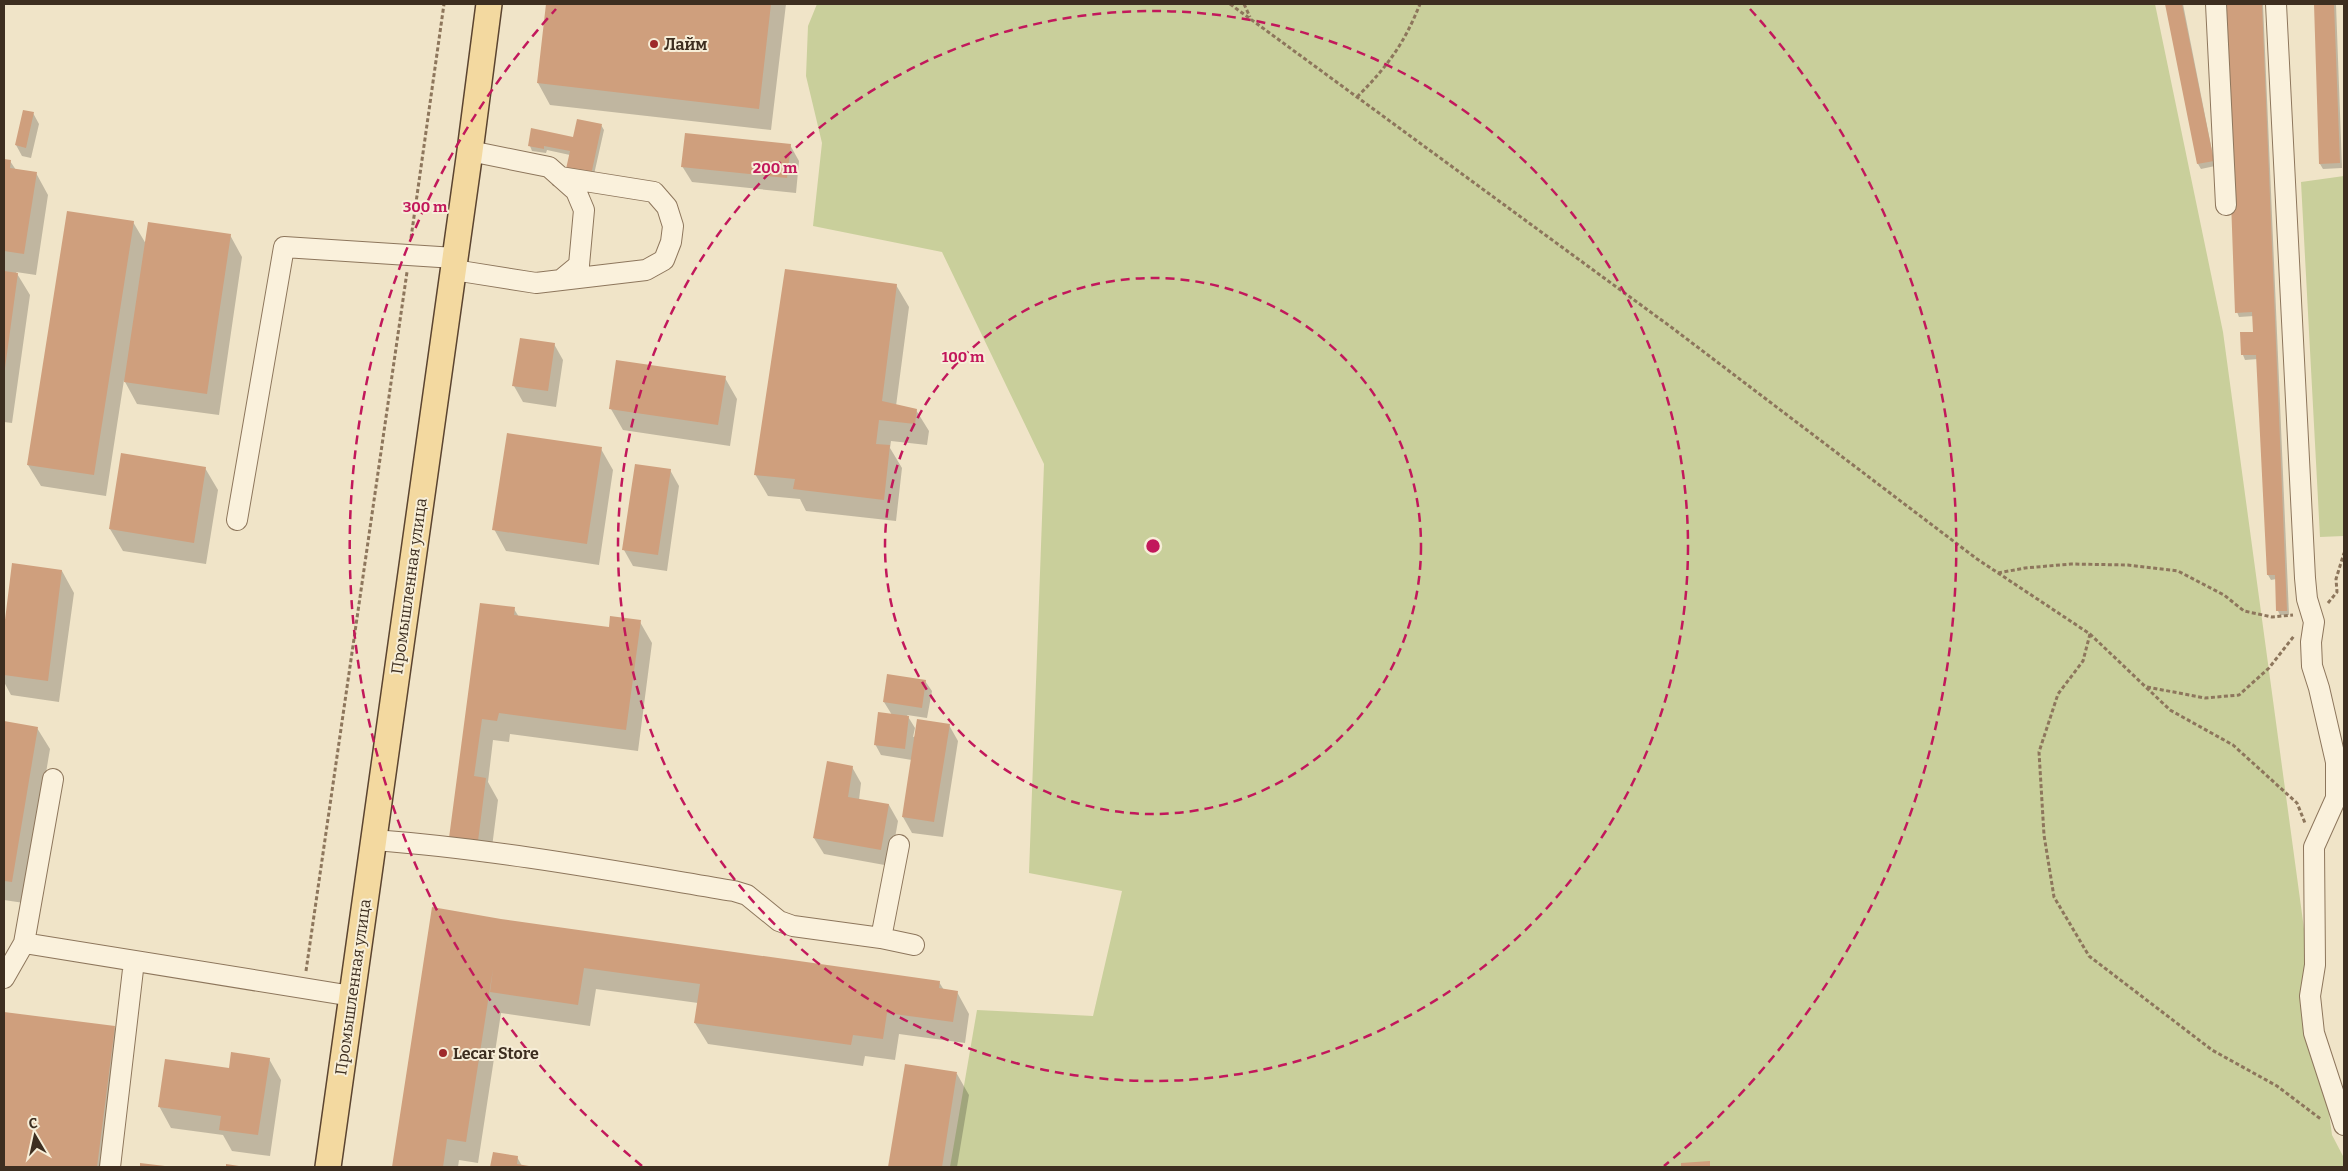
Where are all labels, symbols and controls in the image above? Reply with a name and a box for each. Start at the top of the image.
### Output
place label: Лайм [664,35,707,54]
marker: Лайм [648,38,660,50]
text: 200 m [753,159,798,177]
text: 300 m [403,198,448,216]
text: 100 m [942,348,985,366]
street label: Промышленная улица [387,497,431,675]
centre of rings [1144,537,1162,555]
street label: Промышленная улица [331,898,375,1076]
place label: Lecar Store [453,1044,539,1063]
marker: Lecar Store [437,1047,449,1059]
north arrow [10,1111,60,1161]
text: С [27,1115,39,1133]

